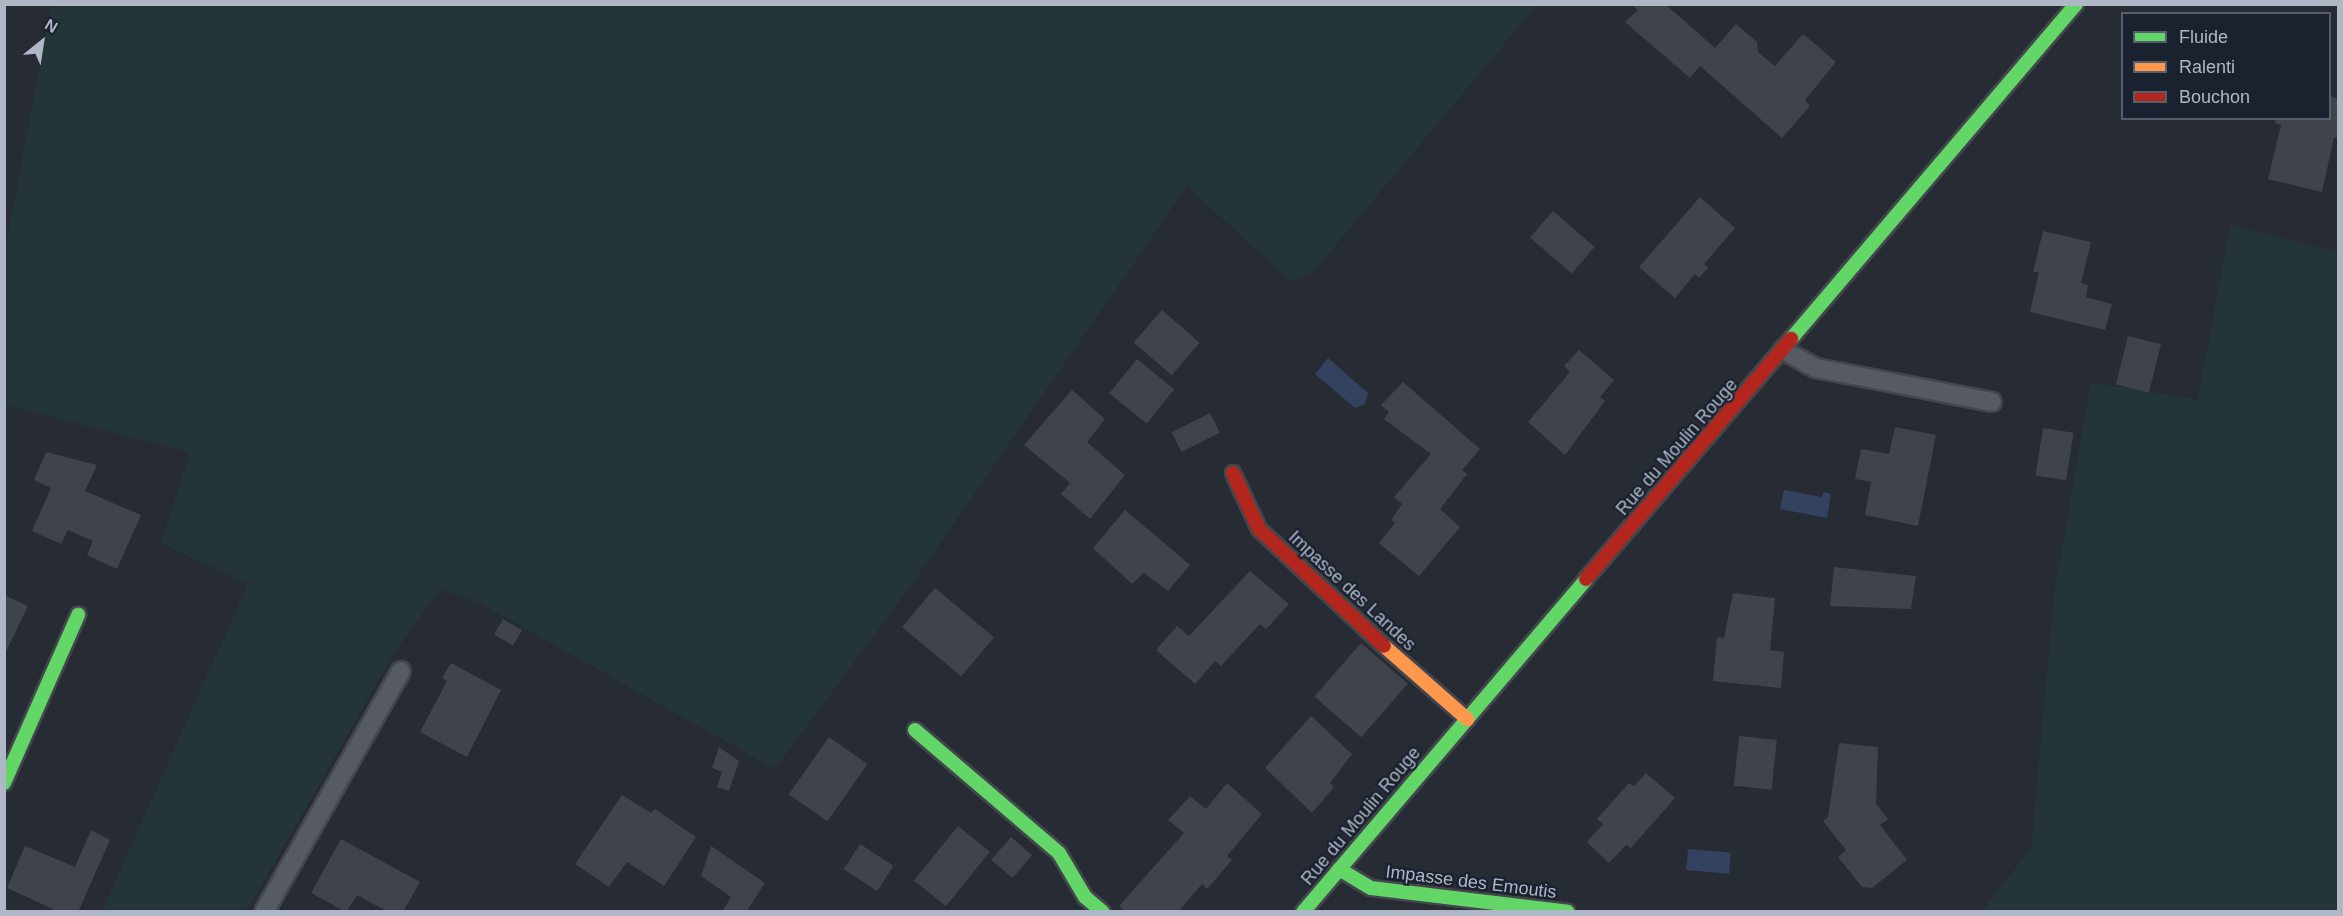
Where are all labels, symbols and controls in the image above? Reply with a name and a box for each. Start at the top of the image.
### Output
north arrow [12,12,72,72]
legend [2121,12,2331,120]
text: N [42,16,61,36]
text: Fluide [2179,27,2228,47]
text: Ralenti [2179,57,2235,77]
text: Bouchon [2179,87,2250,107]
street label: Rue du Moulin Rouge [1612,374,1742,520]
street label: Impasse des Landes [1284,526,1420,656]
street label: Rue du Moulin Rouge [1297,742,1425,890]
street label: Impasse des Emoutis [1384,861,1558,903]

